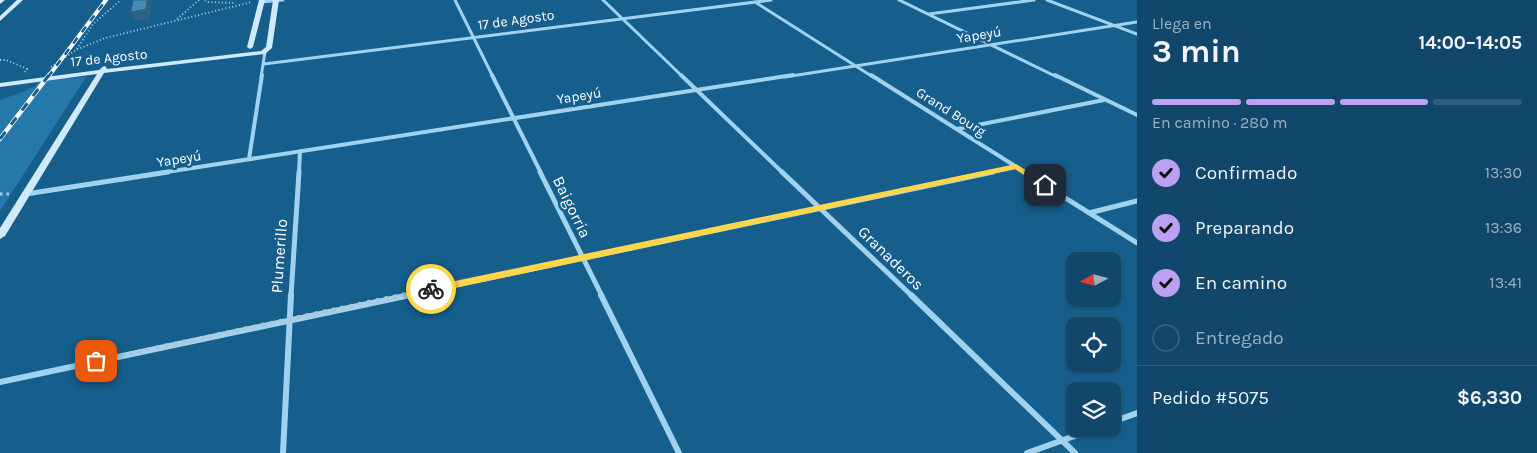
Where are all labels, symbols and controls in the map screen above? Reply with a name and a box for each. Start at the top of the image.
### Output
street label: 17 de Agosto [477,6,555,34]
text: Llega en [1152,14,1212,33]
street label: Yapeyú [955,23,1003,47]
text: 14:00–14:05 [1419,32,1522,54]
text: 3 min [1152,33,1241,70]
street label: 17 de Agosto [70,46,148,70]
street label: Yapeyú [555,84,603,108]
street label: Grand Bourg [913,84,989,140]
text: En camino · 280 m [1152,113,1287,132]
street label: Yapeyú [155,147,203,171]
icon: check [1152,159,1180,187]
text: Confirmado [1195,162,1297,184]
text: 13:30 [1485,163,1522,182]
pin [1024,164,1066,206]
icon: home [1031,171,1059,199]
street label: Baigorria [549,173,595,241]
icon: check [1152,214,1180,242]
text: Preparando [1195,217,1294,239]
street label: Plumerillo [267,218,291,294]
text: 13:36 [1485,218,1522,237]
street label: Granaderos [854,222,928,294]
north arrow [1066,252,1121,308]
map controls [1066,252,1121,437]
courier [406,264,456,314]
icon: check [1152,269,1180,297]
text: En camino [1195,272,1287,294]
text: 13:41 [1489,273,1522,292]
icon: bike [417,275,445,303]
button: locate [1066,317,1121,372]
text: Entregado [1195,327,1284,349]
pin [75,340,117,382]
icon: bag [82,347,110,375]
button: layers [1066,382,1121,437]
text: Pedido #5075 [1152,387,1269,409]
text: $6,330 [1457,387,1522,409]

